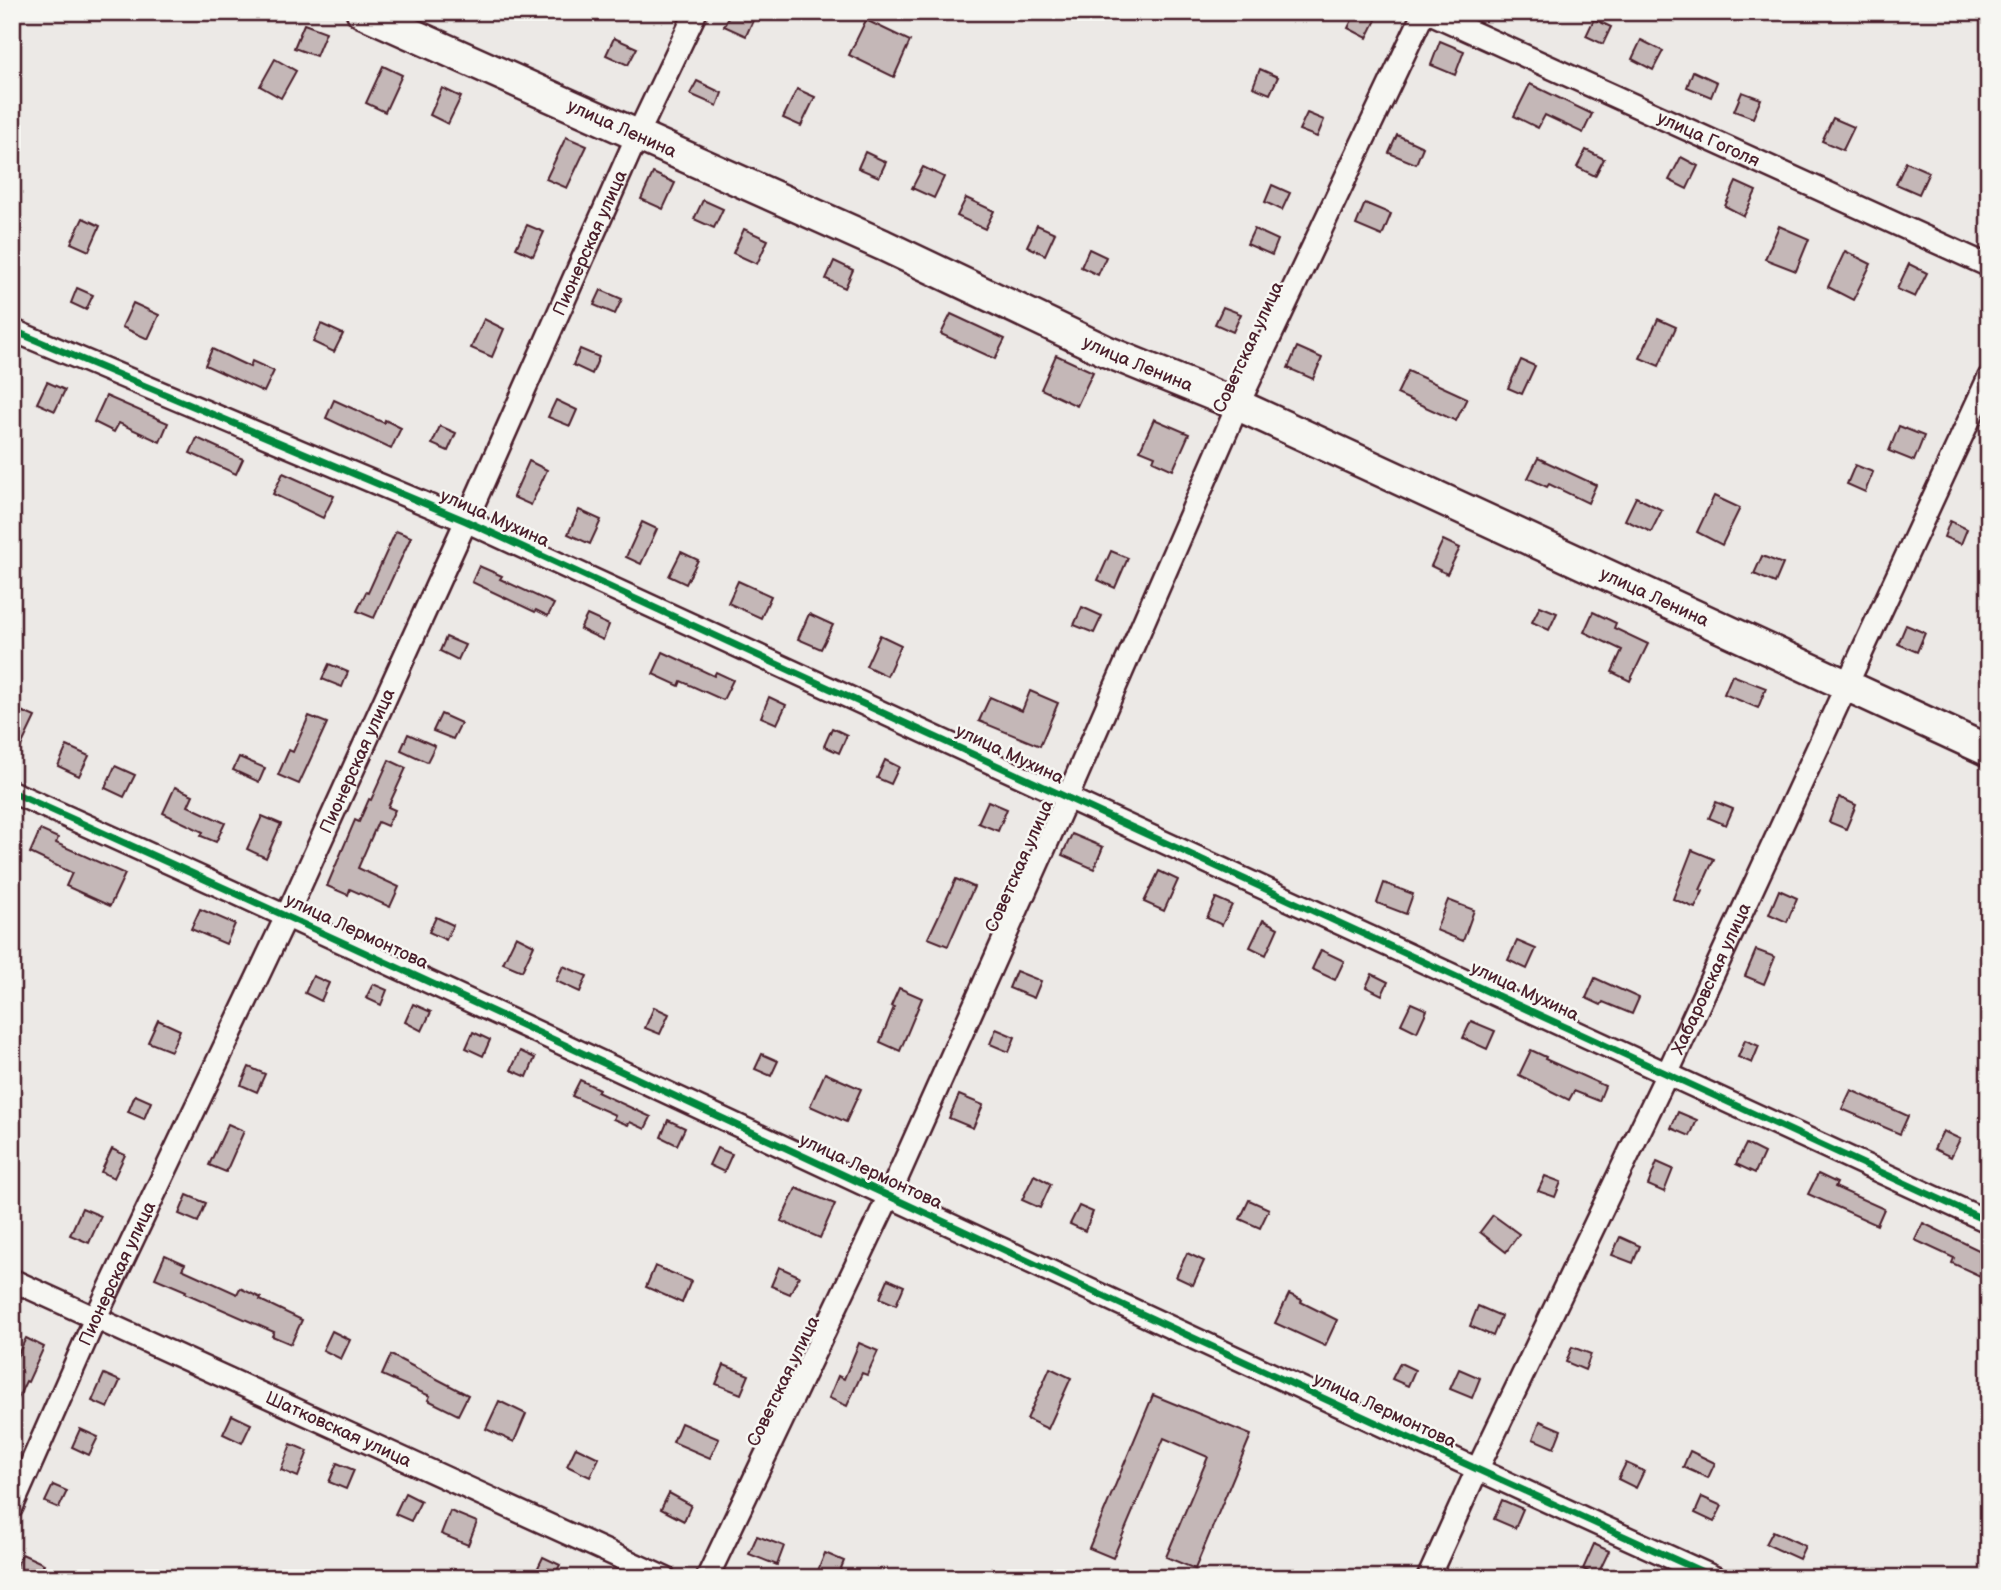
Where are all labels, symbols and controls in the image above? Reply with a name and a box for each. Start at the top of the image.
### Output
street label: улица Ленина [564,95,680,162]
street label: улица Гоголя [1654,107,1763,172]
street label: Пионерская улица [549,167,632,319]
street label: Советская улица [1209,278,1288,416]
street label: улица Ленина [1079,332,1196,397]
street label: улица Мухина [437,485,553,552]
street label: улица Ленина [1597,563,1712,632]
street label: Пионерская улица [315,685,400,837]
street label: улица Мухина [952,720,1068,789]
street label: Советская улица [981,797,1058,936]
street label: улица Лермонтова [282,889,432,974]
street label: Хабаровская улица [1668,899,1756,1058]
street label: улица Мухина [1467,957,1583,1026]
street label: улица Лермонтова [796,1129,946,1214]
street label: Пионерская улица [75,1198,160,1349]
street label: Советская улица [743,1312,824,1450]
street label: улица Лермонтова [1310,1368,1460,1453]
street label: Шатковская улица [262,1387,415,1472]

